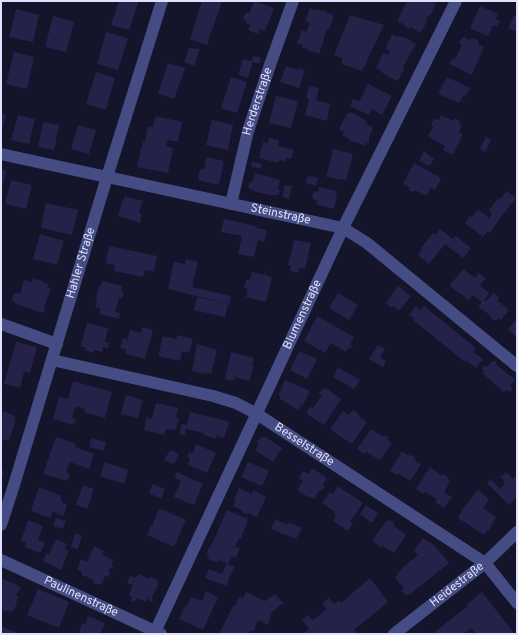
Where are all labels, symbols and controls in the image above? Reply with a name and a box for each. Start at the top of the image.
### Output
street label: Herderstraße [239,65,277,137]
street label: Steinstraße [249,200,312,229]
street label: Hahler Straße [63,226,99,300]
street label: Blumenstraße [280,277,326,352]
street label: Besselstraße [271,419,337,470]
street label: Heidestraße [427,559,487,611]
street label: Paulinenstraße [41,573,121,621]

